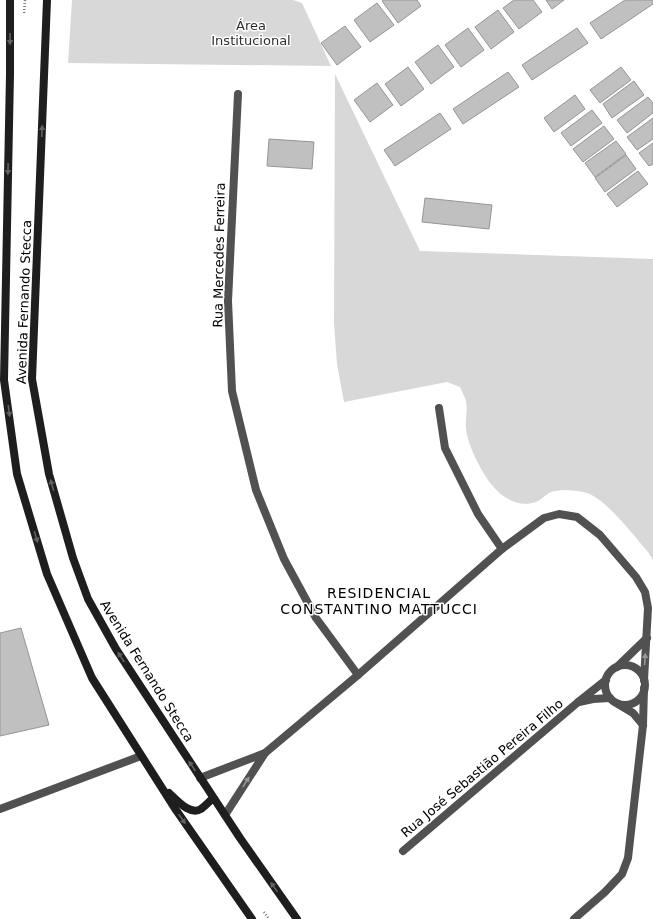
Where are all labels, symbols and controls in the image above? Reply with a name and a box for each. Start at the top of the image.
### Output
park label: Área Institucional [211,18,291,48]
one-way arrow [7,33,13,46]
one-way arrow [39,125,46,137]
one-way arrow [5,163,11,176]
street label: Rua Mercedes Ferreira [210,182,228,328]
street label: Avenida Fernando Stecca [14,220,34,384]
one-way arrow [5,405,12,417]
one-way arrow [49,479,55,491]
one-way arrow [33,532,39,544]
district label: RESIDENCIAL CONSTANTINO MATTUCCI [280,585,478,617]
street label: Avenida Fernando Stecca [97,597,197,745]
one-way arrow [117,652,125,662]
one-way arrow [642,653,649,665]
street label: Rua José Sebastião Pereira Filho [398,696,566,840]
one-way arrow [188,760,196,771]
one-way arrow [242,777,250,787]
one-way arrow [178,813,186,824]
one-way arrow [270,882,279,893]

